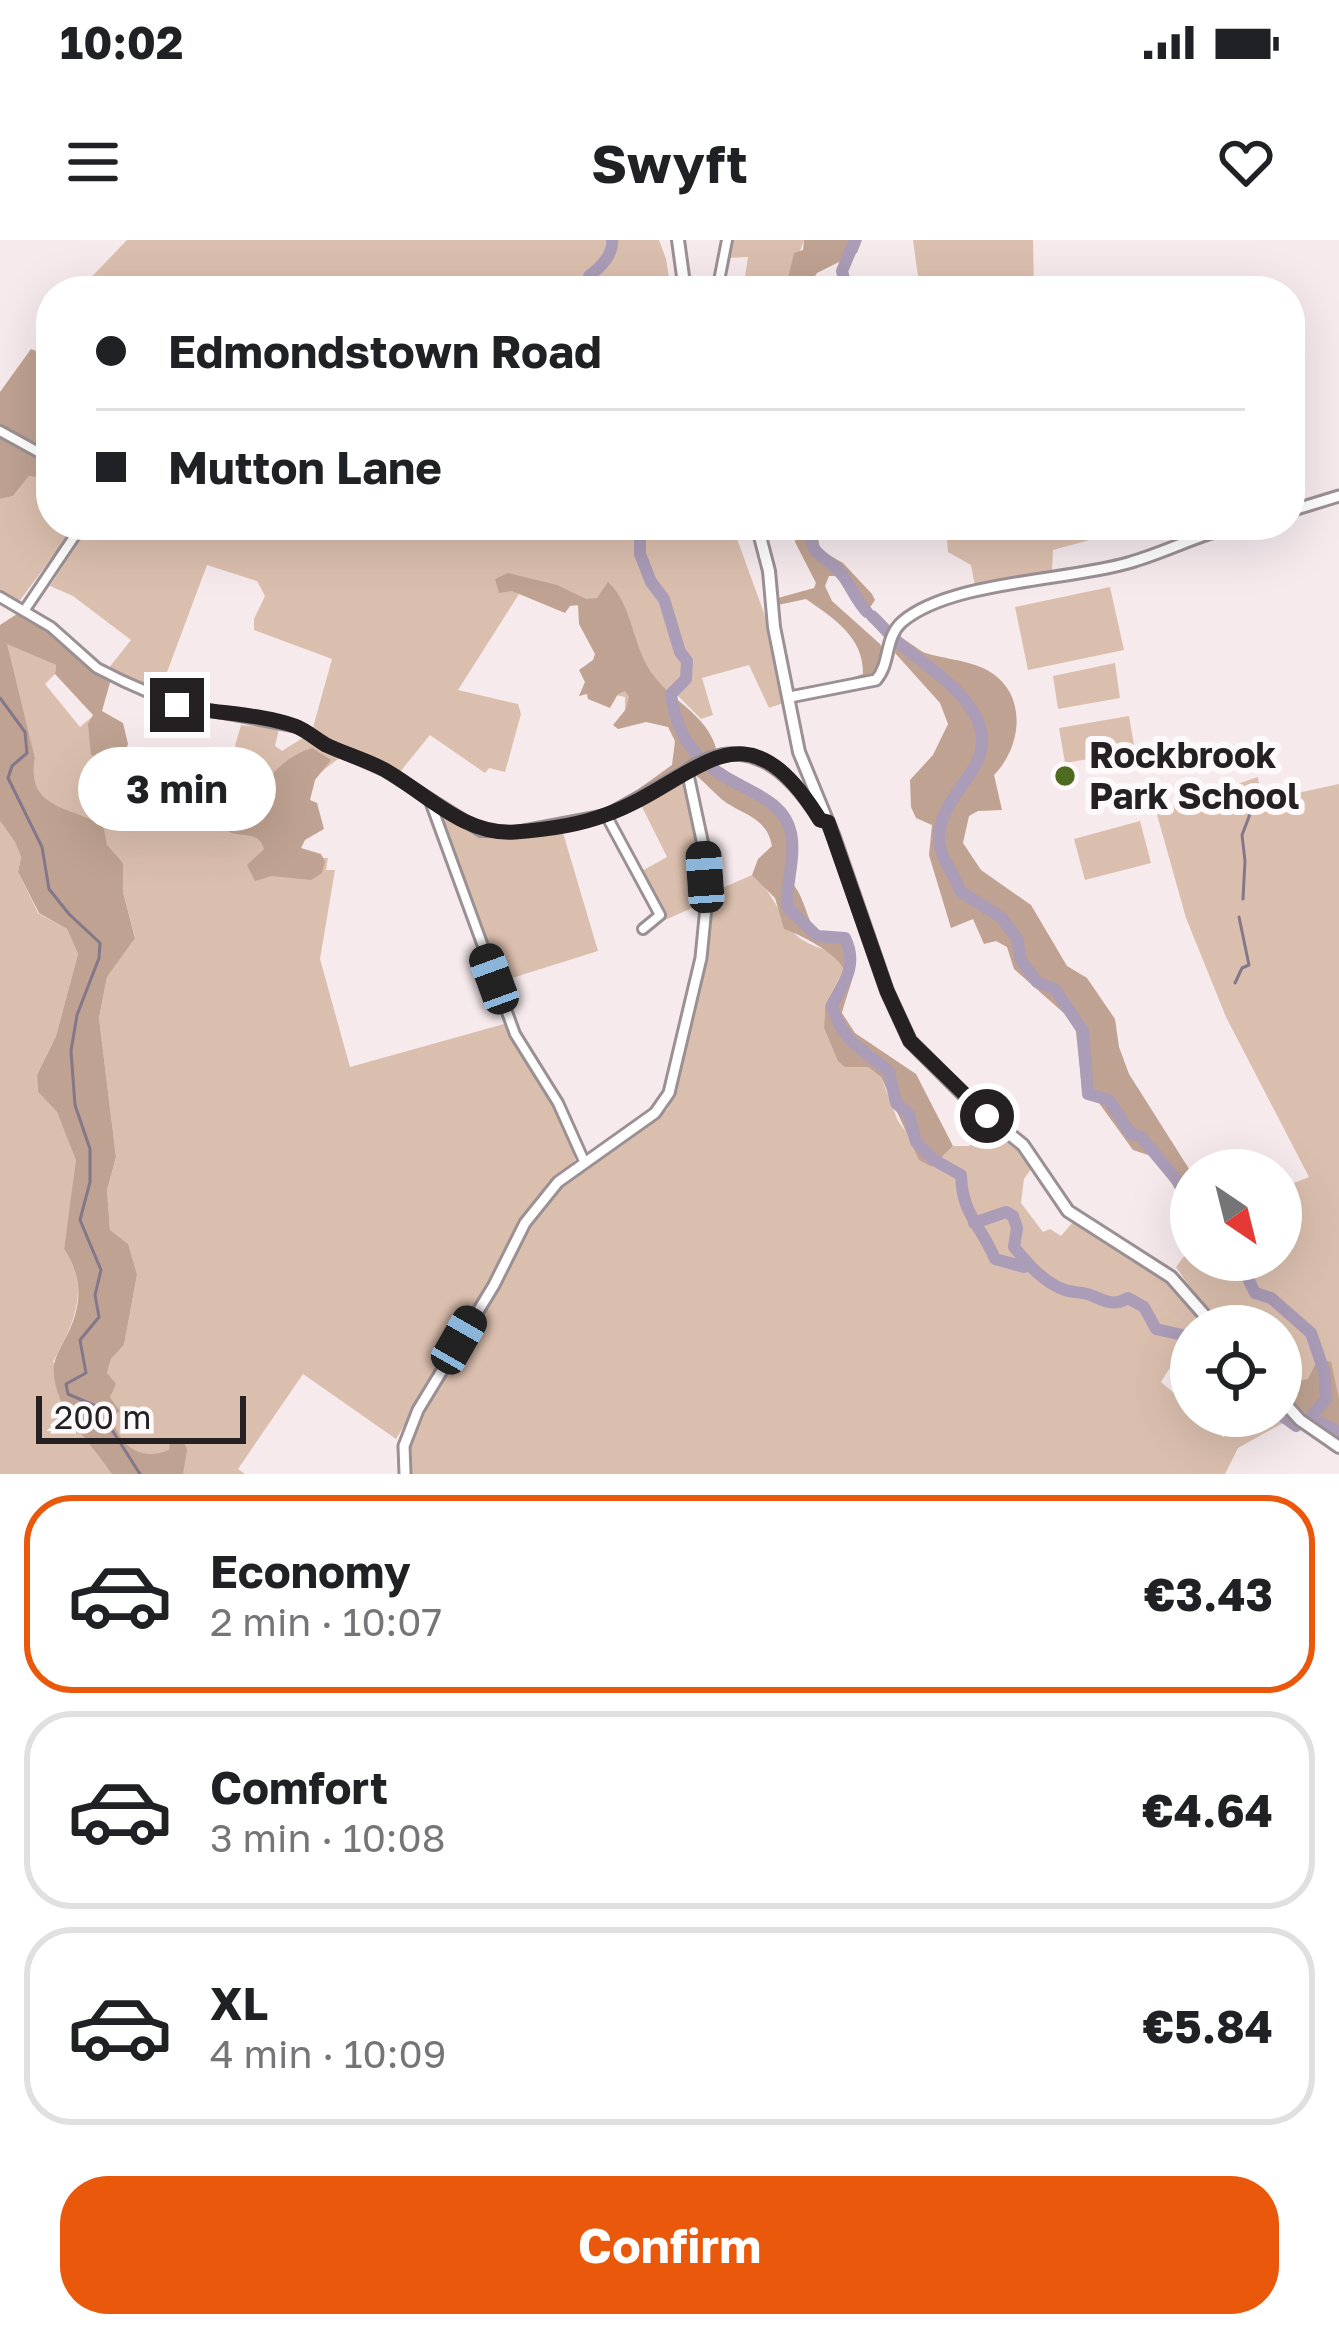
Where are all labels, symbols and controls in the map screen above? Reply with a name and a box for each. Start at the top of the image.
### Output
text: 10:02 [60,15,184,69]
icon: menu [60,129,126,195]
icon: heart [1213,129,1279,195]
text: Swyft [591,130,748,195]
text: Edmondstown Road [168,324,602,378]
text: Mutton Lane [168,440,442,494]
route end [150,678,204,732]
place label: Rockbrook Park School [1089,733,1299,817]
callout: 3 min [78,747,276,831]
marker: Rockbrook Park School [1052,763,1078,789]
text: 3 min [126,765,228,812]
car [685,840,725,914]
car [465,939,523,1019]
route start [960,1089,1014,1143]
north arrow [1170,1149,1302,1281]
map controls [1170,1149,1302,1437]
car [425,1300,493,1380]
button: locate [1170,1305,1302,1437]
scale bar [36,1390,246,1443]
text: 200 m [54,1397,152,1436]
icon: car [66,1540,174,1648]
text: Economy [210,1544,411,1598]
text: €3.43 [1144,1567,1273,1621]
text: 2 min · 10:07 [210,1598,442,1645]
icon: car [66,1756,174,1864]
text: Comfort [210,1760,388,1814]
text: €4.64 [1142,1783,1273,1837]
text: 3 min · 10:08 [210,1814,445,1861]
icon: car [66,1972,174,2080]
text: XL [210,1976,268,2030]
text: €5.84 [1142,1999,1273,2053]
text: 4 min · 10:09 [210,2030,446,2077]
button: Confirm [60,2176,1279,2314]

